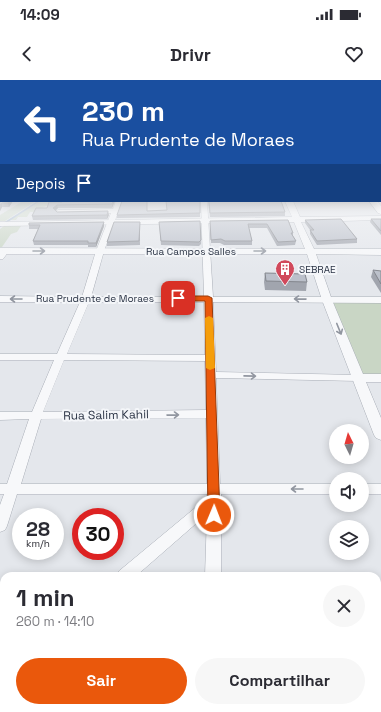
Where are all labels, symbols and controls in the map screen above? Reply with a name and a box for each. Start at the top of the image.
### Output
text: 14:09 [20,5,60,24]
icon: back [16,43,38,65]
text: Drivr [170,43,211,66]
icon: heart [343,43,365,65]
text: 230 m [82,93,165,129]
icon: left [16,96,68,148]
text: Rua Prudente de Moraes [82,128,295,151]
icon: arrive [73,172,95,194]
text: Depois [16,174,65,193]
street label: Rua Campos Salles [146,245,236,258]
one-way arrow [32,247,45,255]
one-way arrow [253,247,266,255]
building icon: SEBRAE [274,258,296,286]
place label: SEBRAE [299,263,336,276]
pin [161,281,195,315]
icon: arrive [167,287,189,309]
street label: Rua Prudente de Moraes [36,292,154,305]
one-way arrow [10,295,23,303]
one-way arrow [294,296,307,303]
one-way arrow [335,322,343,334]
one-way arrow [243,372,256,380]
street label: Rua Salim Kahil [63,406,149,424]
one-way arrow [166,411,179,418]
north arrow [329,424,369,464]
map controls [329,424,369,560]
button: sound [329,472,369,512]
one-way arrow [291,485,304,493]
position arrow [193,494,235,536]
speed limit sign: 30 [72,508,124,560]
text: 28 [26,516,50,542]
button: layers [329,520,369,560]
text: km/h [26,537,50,550]
text: 1 min [16,582,75,613]
button: close [323,585,365,627]
text: 260 m · 14:10 [16,613,94,630]
button: Sair [16,658,187,704]
button: Compartilhar [195,658,365,704]

